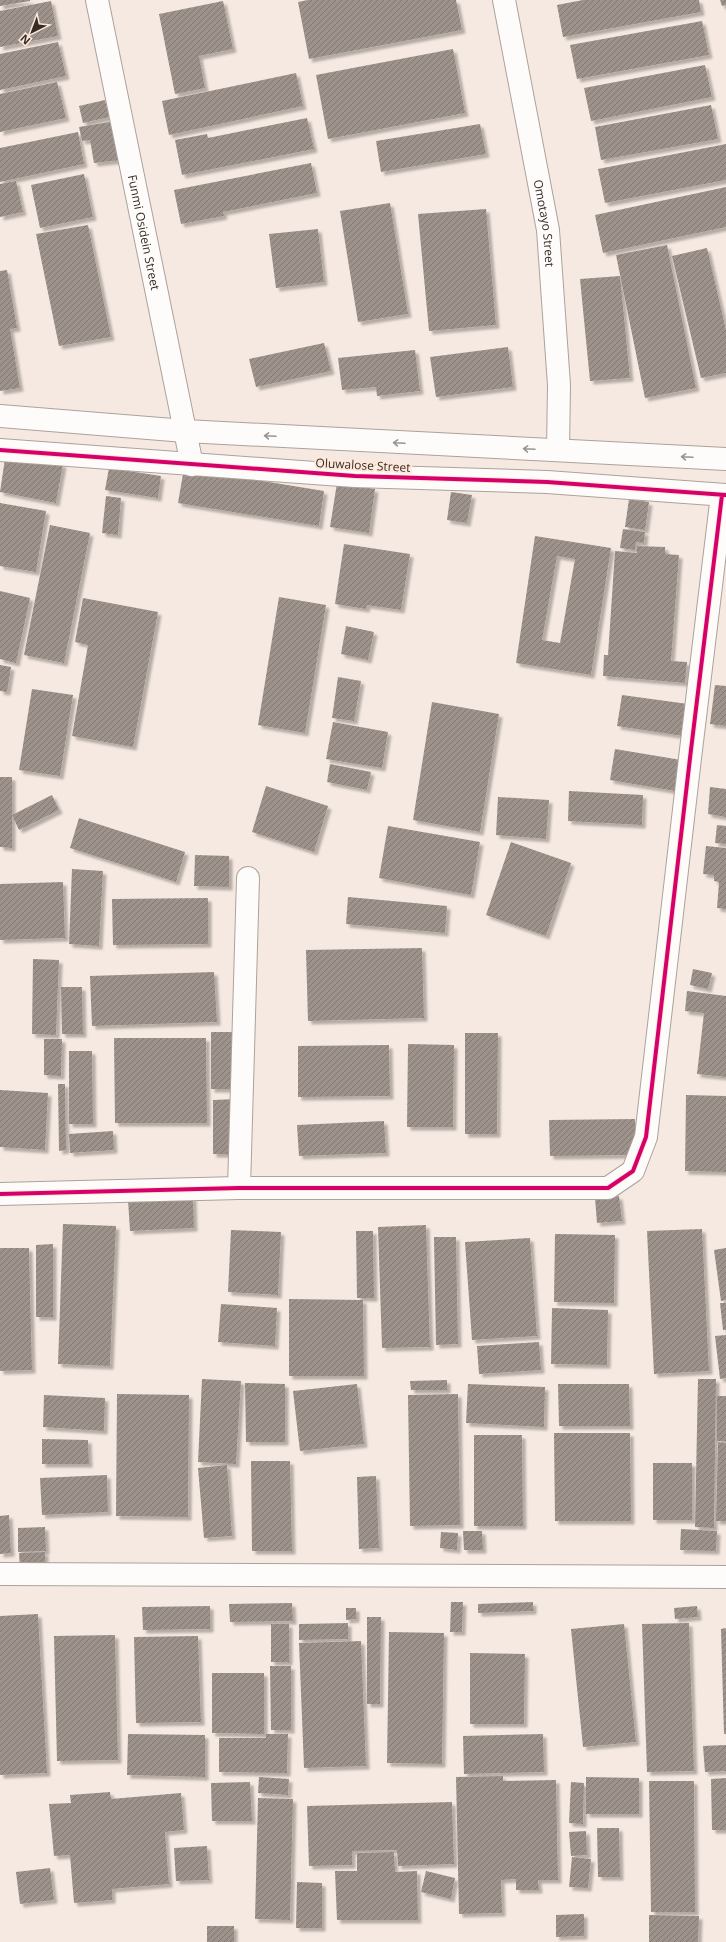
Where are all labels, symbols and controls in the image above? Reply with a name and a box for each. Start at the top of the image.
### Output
north arrow [12,12,52,52]
text: N [17,31,33,48]
street label: Funmi Osidein Street [124,173,165,291]
street label: Omotayo Street [530,178,559,268]
one-way arrow [264,433,277,440]
one-way arrow [393,440,406,447]
one-way arrow [523,445,536,453]
one-way arrow [681,453,694,460]
street label: Oluwalose Street [315,454,411,476]

